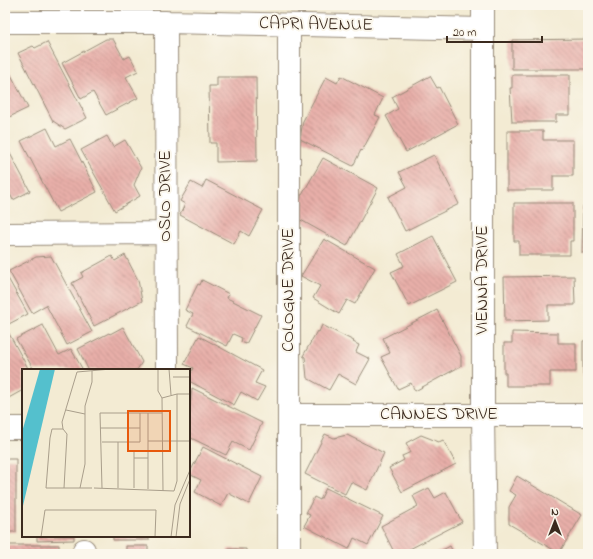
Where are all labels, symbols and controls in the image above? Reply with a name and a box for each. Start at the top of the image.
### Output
street label: CAPRI AVENUE [259,11,373,39]
scale bar [447,18,542,44]
text: 20 m [453,24,476,42]
street label: OSLO DRIVE [153,150,179,242]
street label: VIENNA DRIVE [470,225,496,336]
street label: COLOGNE DRIVE [276,228,302,352]
inset map [22,369,190,537]
street label: CANNES DRIVE [380,402,498,428]
north arrow [535,501,575,541]
text: N [551,504,559,520]

